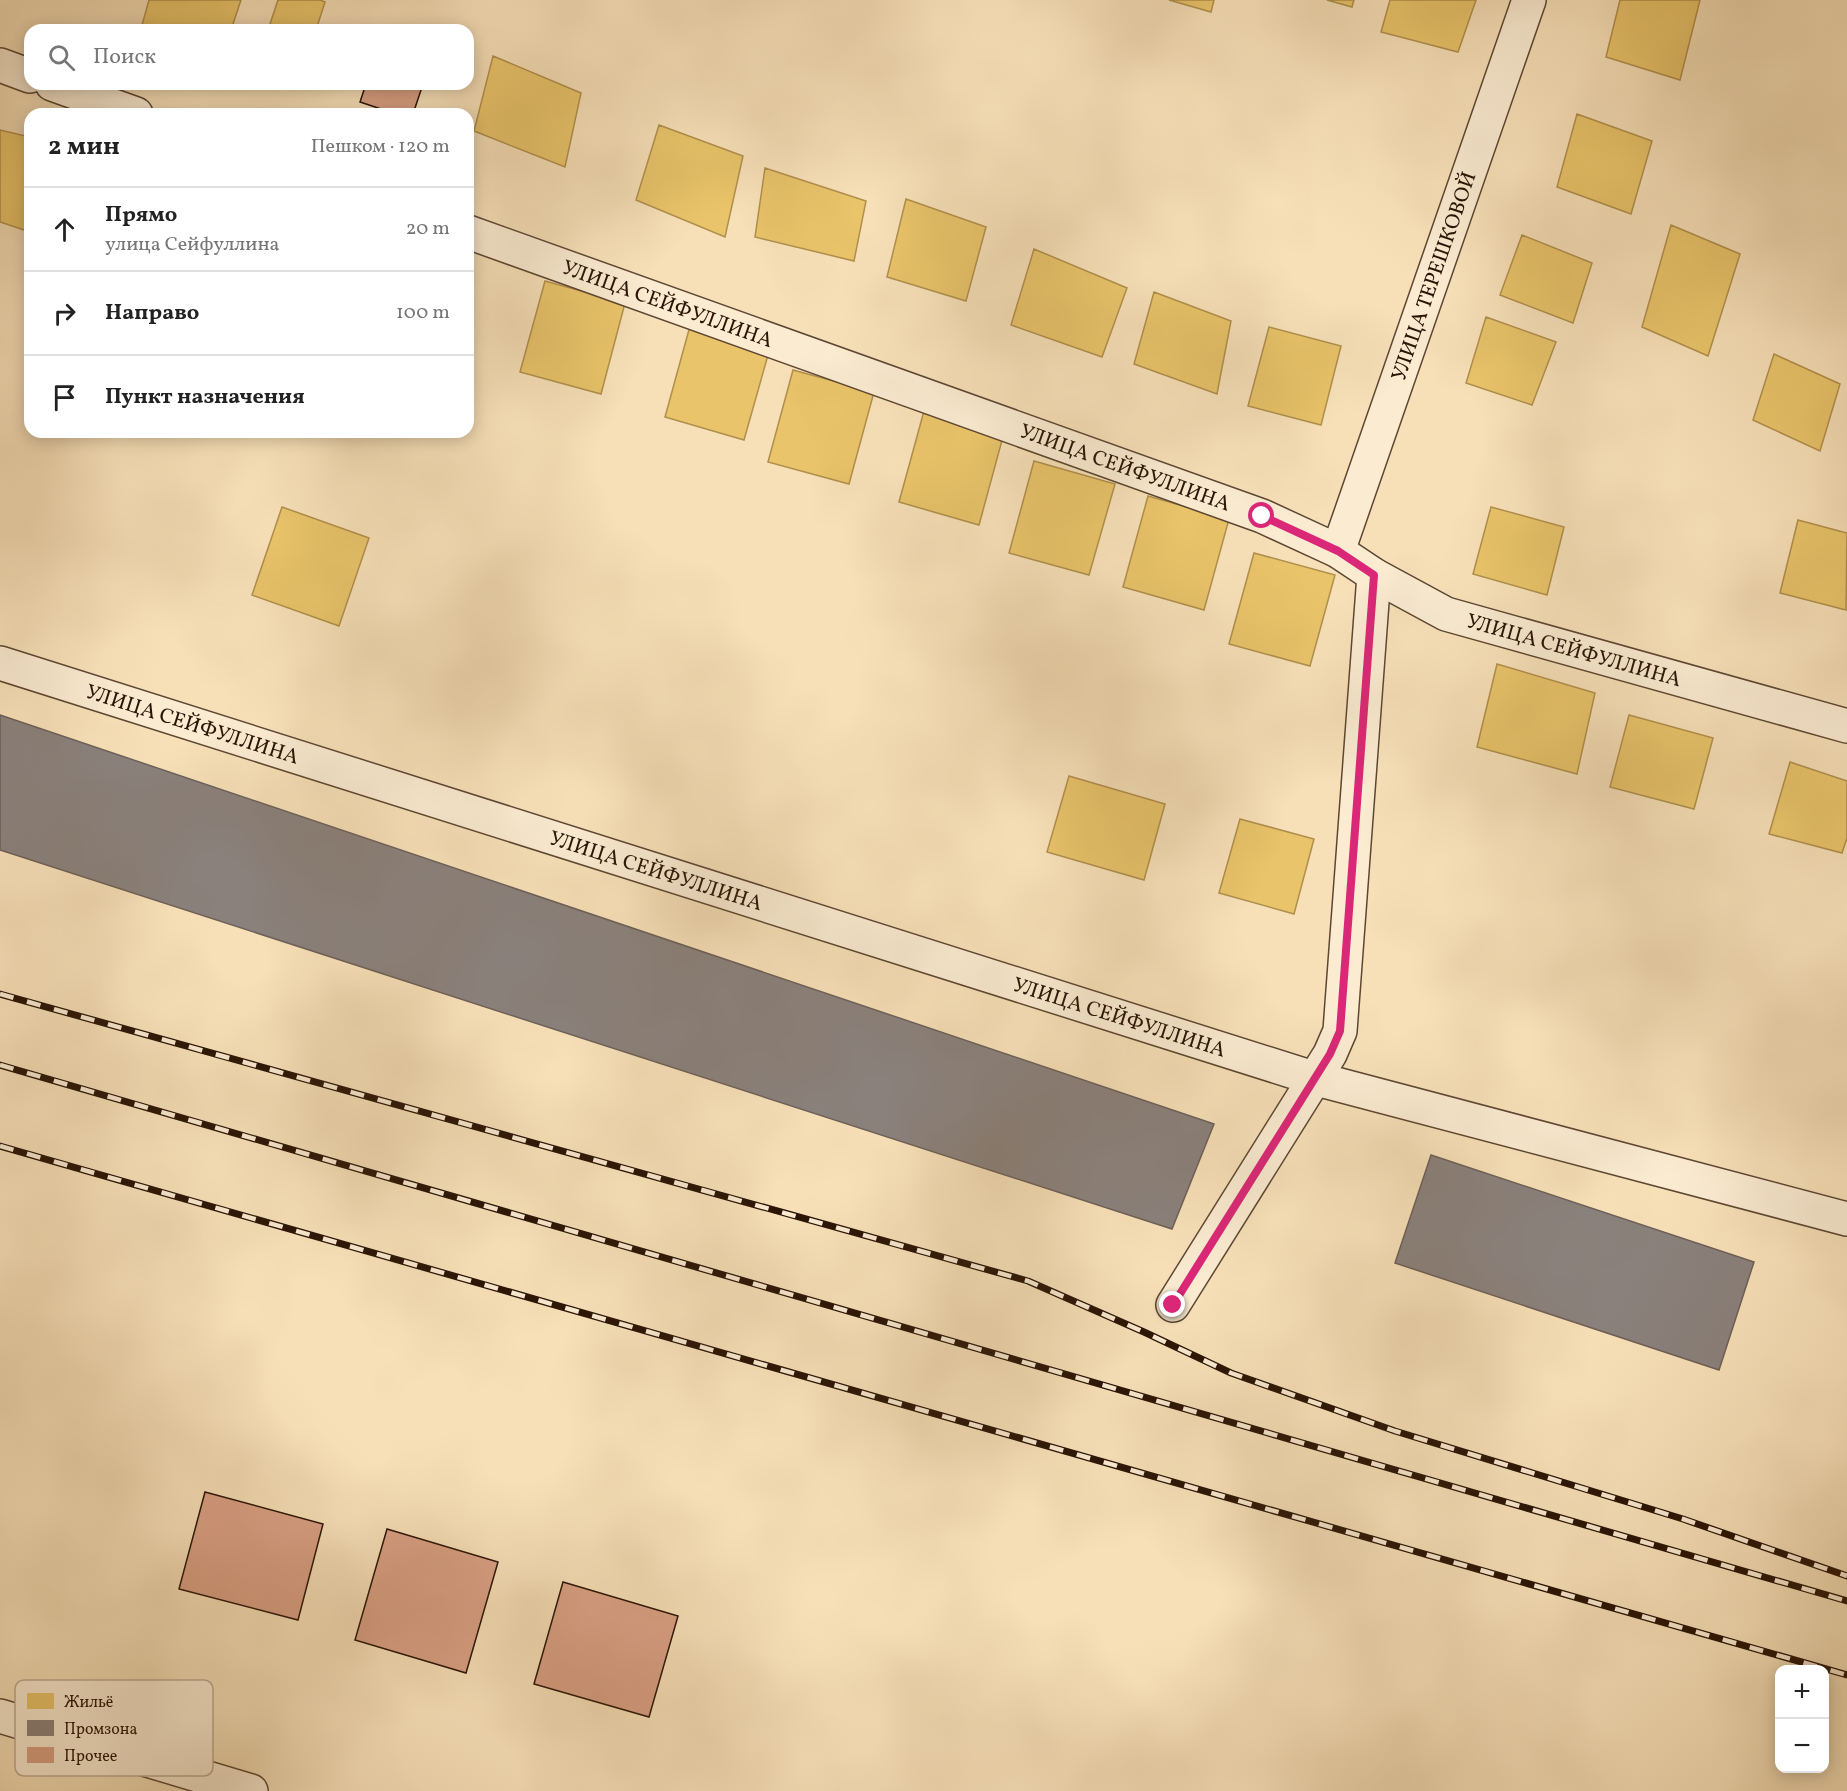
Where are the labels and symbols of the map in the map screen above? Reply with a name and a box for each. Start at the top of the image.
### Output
street label: УЛИЦА ТЕРЕШКОВОЙ [1385,168,1484,385]
street label: УЛИЦА СЕЙФУЛЛИНА [558,254,777,356]
street label: УЛИЦА СЕЙФУЛЛИНА [1015,417,1234,520]
route start [1248,502,1274,528]
street label: УЛИЦА СЕЙФУЛЛИНА [1463,607,1685,695]
street label: УЛИЦА СЕЙФУЛЛИНА [82,678,303,773]
street label: УЛИЦА СЕЙФУЛЛИНА [545,824,766,919]
street label: УЛИЦА СЕЙФУЛЛИНА [1009,971,1229,1066]
route end [1159,1291,1185,1317]
legend [15,1680,213,1776]
text: Жильё [64,1692,113,1714]
text: Промзона [64,1719,137,1741]
text: Прочее [64,1746,117,1768]

